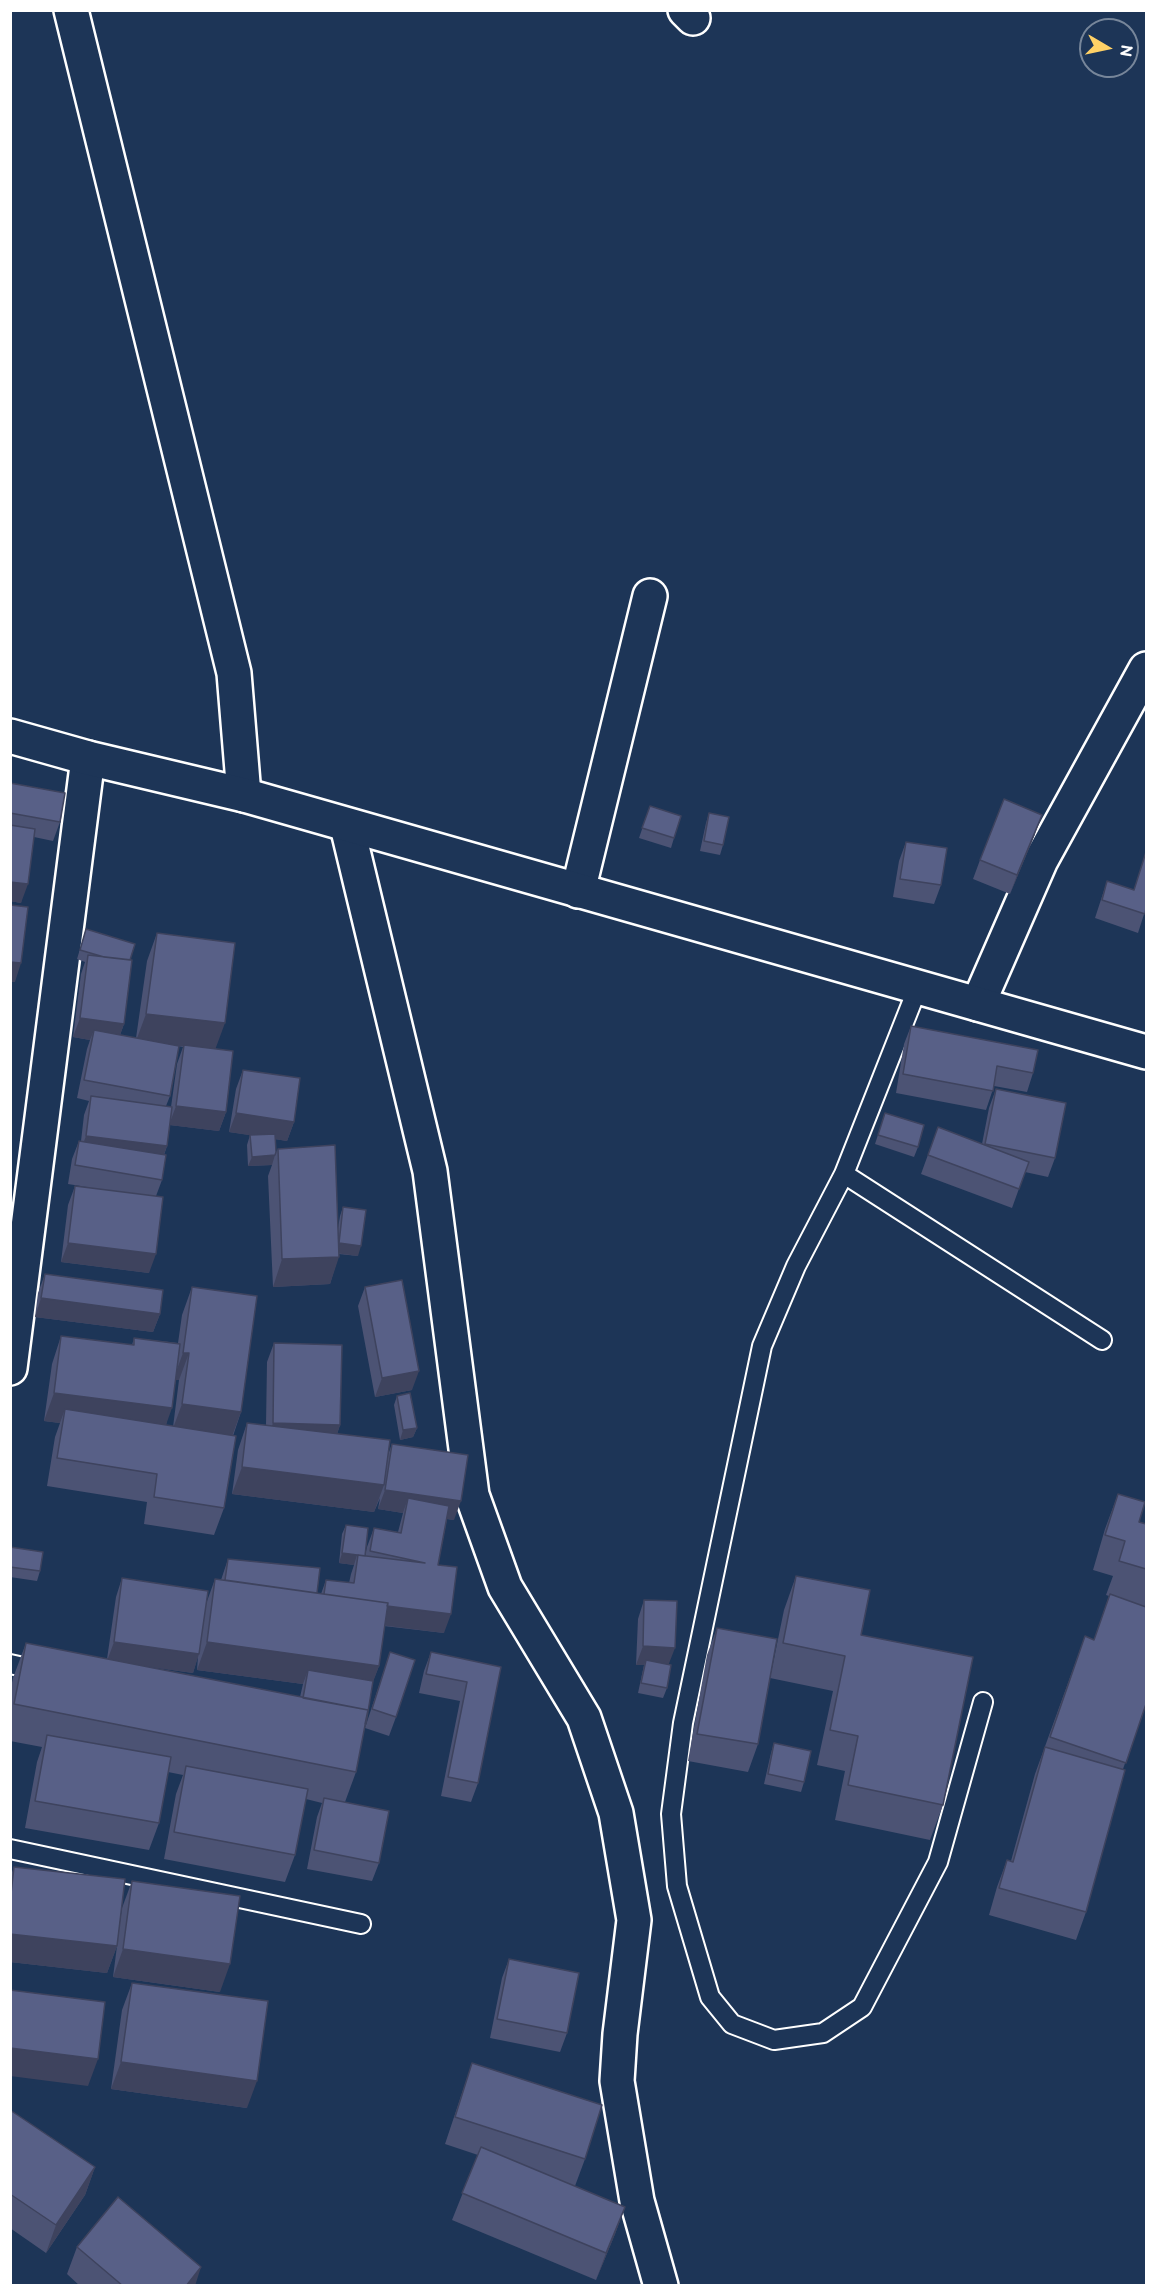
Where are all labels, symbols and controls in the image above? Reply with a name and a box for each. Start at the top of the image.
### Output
north arrow [1079,18,1139,78]
text: N [1115,43,1136,58]

